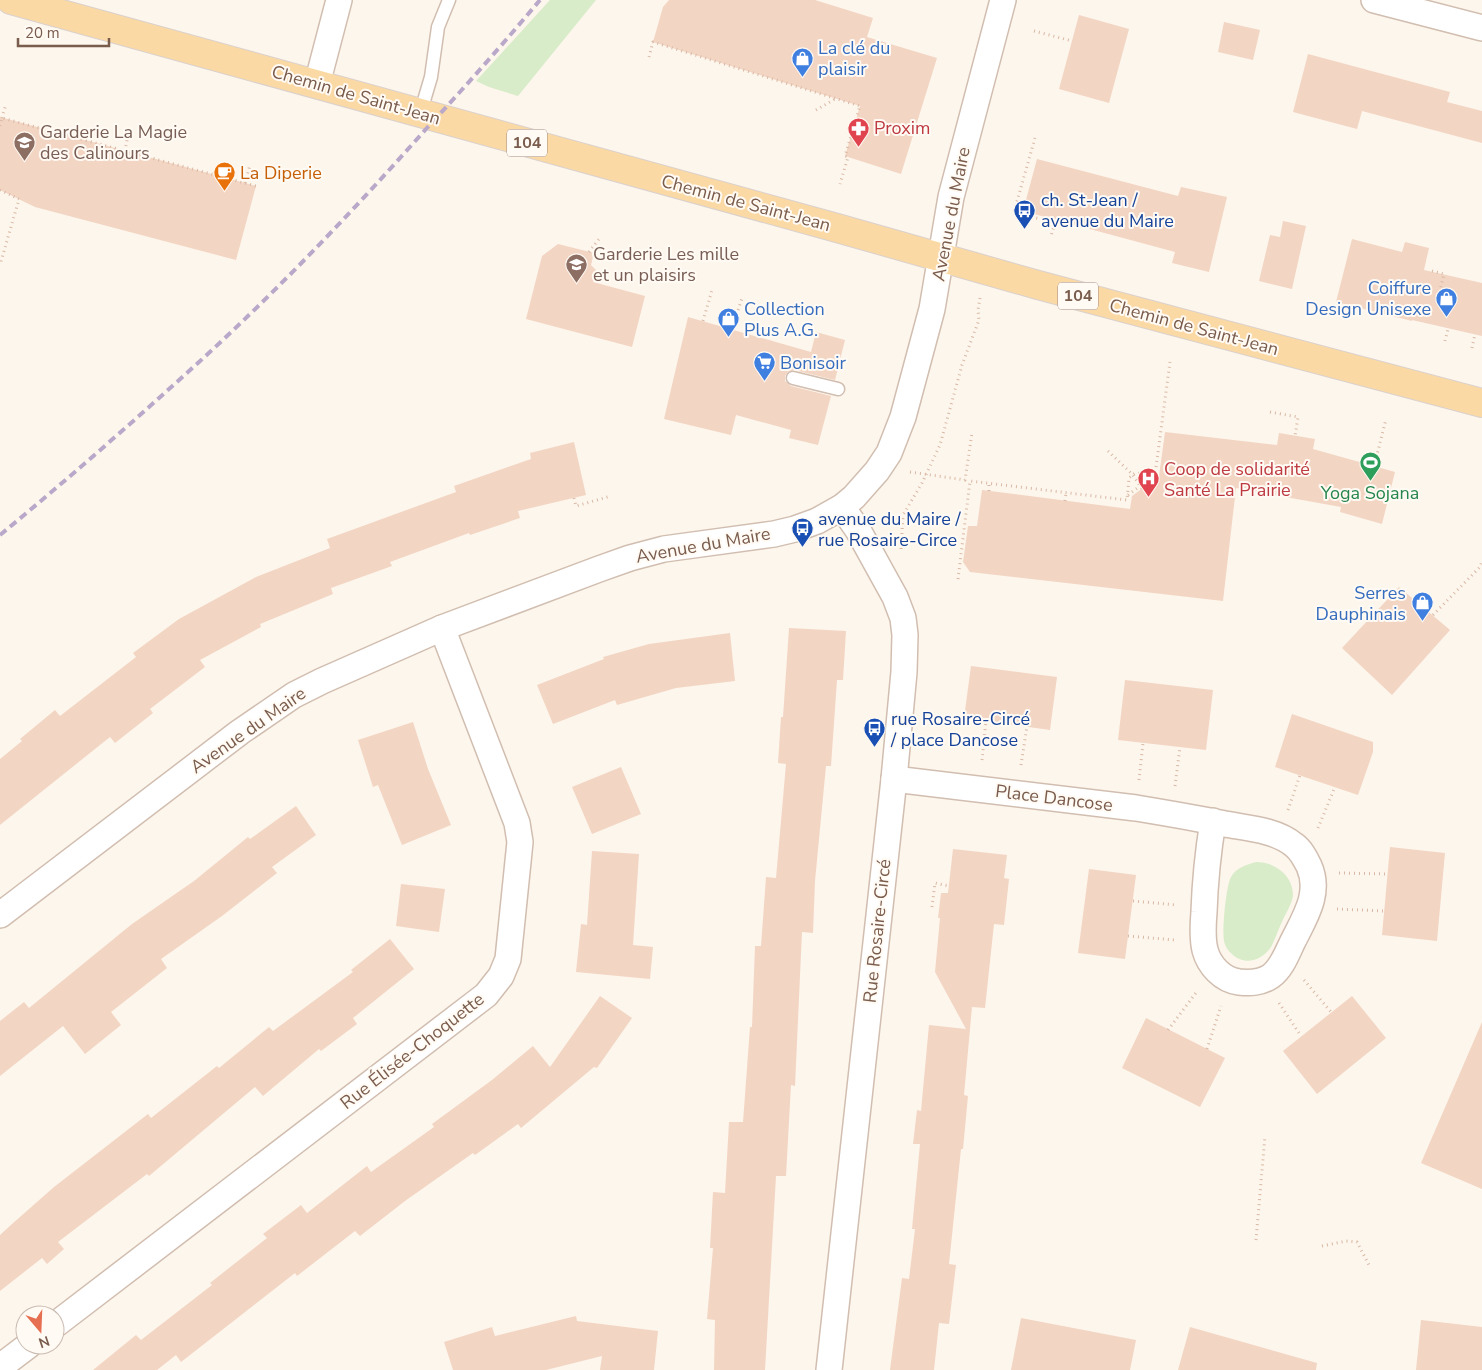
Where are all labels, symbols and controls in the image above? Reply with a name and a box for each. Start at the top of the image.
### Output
scale bar [18,15,109,47]
text: 20 m [25,23,60,43]
place label: La clé du plaisir [818,36,890,81]
shop icon: La clé du plaisir [790,46,814,77]
street label: Chemin de Saint-Jean [269,59,443,131]
pharmacy icon: Proxim [846,116,870,147]
place label: Proxim [874,116,930,140]
place label: Garderie La Magie des Calinours [40,120,187,165]
school or university icon: Garderie La Magie des Calinours [12,130,36,161]
road number: 104 [507,130,547,156]
street label: Avenue du Maire [926,145,976,283]
cafe icon: La Diperie [212,161,236,192]
place label: La Diperie [240,161,322,185]
street label: Chemin de Saint-Jean [659,169,833,237]
place label: ch. St-Jean / avenue du Maire [1041,188,1174,233]
bus stop icon: ch. St-Jean / avenue du Maire [1013,198,1037,229]
place label: Garderie Les mille et un plaisirs [593,242,739,287]
school or university icon: Garderie Les mille et un plaisirs [565,252,589,283]
place label: Coiffure Design Unisexe [1305,276,1431,321]
road number: 104 [1058,282,1098,310]
shop icon: Coiffure Design Unisexe [1435,286,1459,317]
street label: Chemin de Saint-Jean [1107,293,1281,361]
place label: Collection Plus A.G. [744,297,825,342]
shop icon: Collection Plus A.G. [716,307,740,338]
supermarket icon: Bonisoir [752,351,776,382]
place label: Bonisoir [780,351,846,375]
sports icon: Yoga Sojana [1358,451,1382,482]
place label: Coop de solidarité Santé La Prairie [1164,457,1310,502]
hospital icon: Coop de solidarité Santé La Prairie [1136,467,1160,498]
place label: Yoga Sojana [1320,481,1419,505]
place label: avenue du Maire / rue Rosaire-Circe [818,507,962,552]
bus stop icon: avenue du Maire / rue Rosaire-Circe [790,517,814,548]
street label: Avenue du Maire [634,521,772,569]
place label: Serres Dauphinais [1316,581,1406,626]
shop icon: Serres Dauphinais [1410,591,1434,622]
street label: Avenue du Maire [185,681,311,779]
place label: rue Rosaire-Circé / place Dancose [890,707,1030,752]
bus stop icon: rue Rosaire-Circé / place Dancose [863,717,887,748]
street label: Place Dancose [994,779,1114,817]
street label: Rue Rosaire-Circé [858,858,896,1004]
street label: Rue Élisée-Choquette [335,987,489,1115]
north arrow [15,1305,65,1355]
text: N [36,1331,52,1353]

